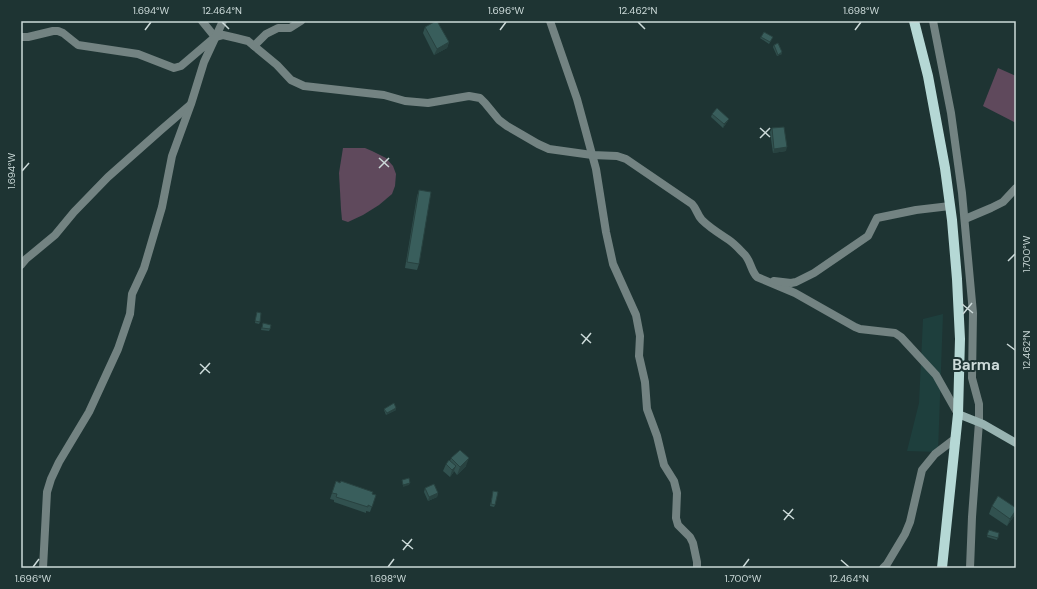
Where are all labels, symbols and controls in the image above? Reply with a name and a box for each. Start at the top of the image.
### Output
text: 1.694°W [133,4,169,17]
text: 12.464°N [202,4,242,17]
text: 1.696°W [488,4,525,17]
text: 12.462°N [618,4,658,17]
text: 1.698°W [843,4,879,17]
text: 1.694°W [5,153,18,189]
text: 1.700°W [1020,235,1033,272]
text: 12.462°N [1020,330,1033,370]
district label: Barma [952,355,1000,375]
text: 1.696°W [15,572,52,585]
text: 1.698°W [370,572,406,585]
text: 1.700°W [725,572,762,585]
text: 12.464°N [829,572,869,585]

